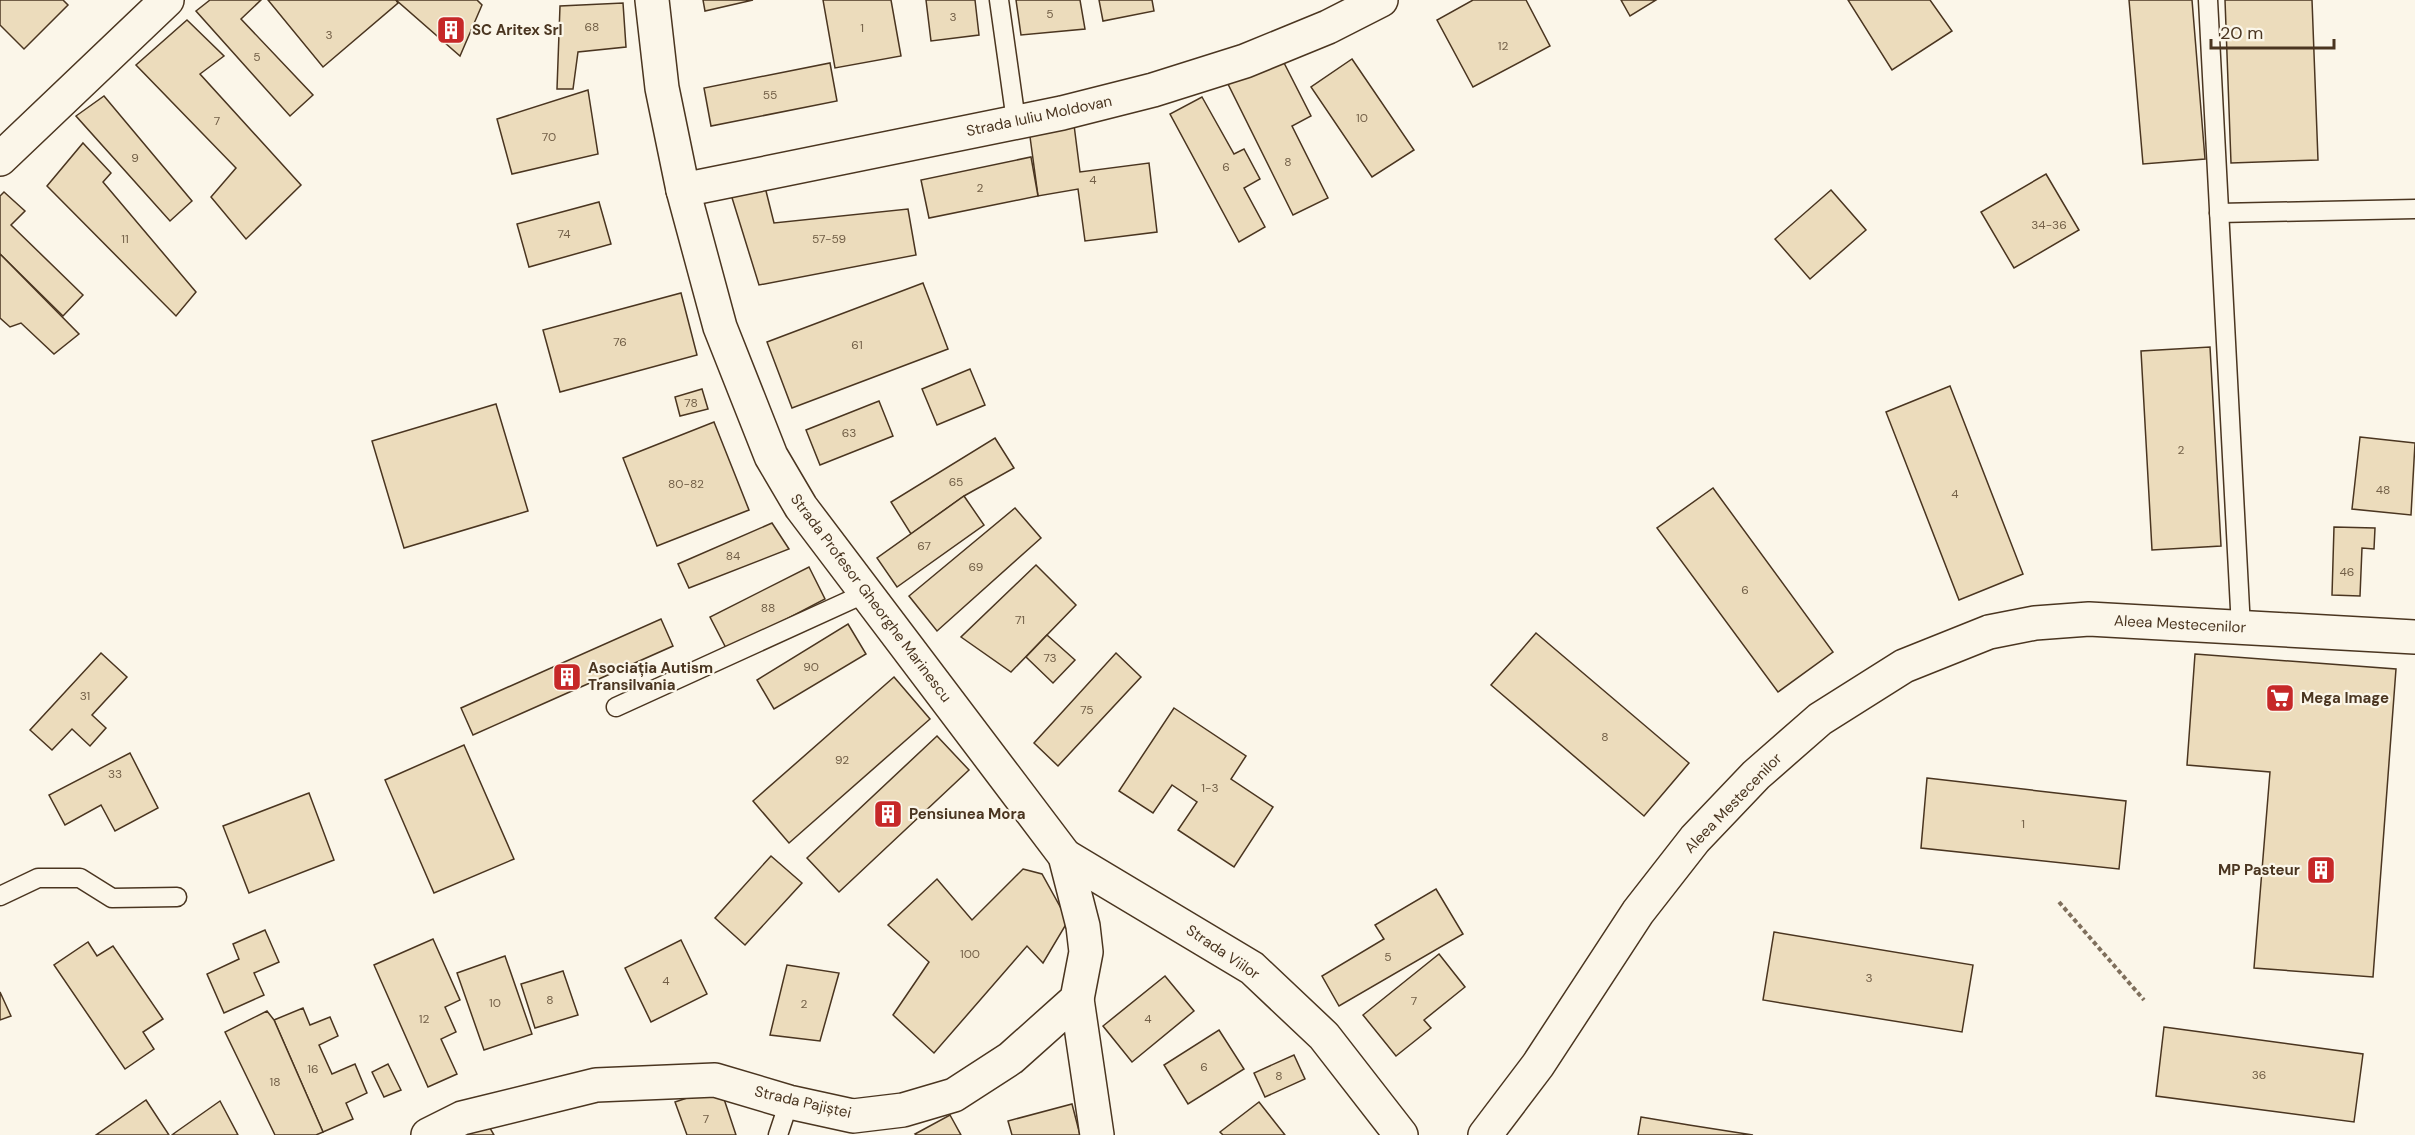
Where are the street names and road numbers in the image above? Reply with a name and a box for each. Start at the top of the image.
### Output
street label: Strada Iuliu Moldovan [964,91,1114,141]
street label: Strada Profesor Gheorghe Marinescu [786,490,956,706]
street label: Aleea Mestecenilor [2114,611,2247,637]
street label: Aleea Mestecenilor [1680,748,1786,857]
street label: Strada Viilor [1182,920,1264,984]
street label: Strada Pajiștei [753,1081,853,1123]

